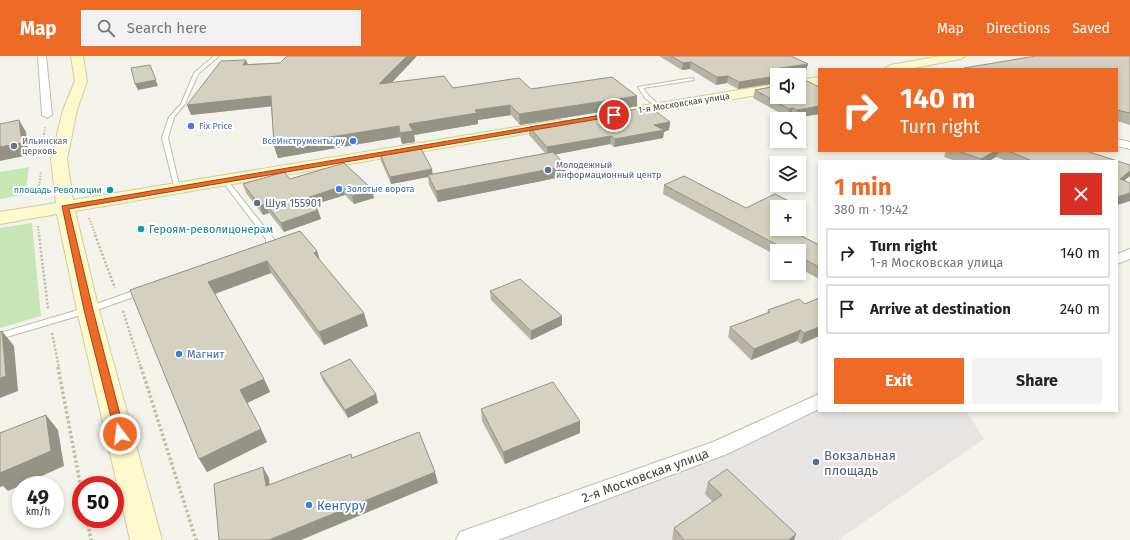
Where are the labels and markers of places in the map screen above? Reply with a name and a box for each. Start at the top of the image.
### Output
pin [597,98,631,132]
marker: Fix Price [186,121,196,131]
place label: Fix Price [199,121,233,131]
place label: Ильинская церковь [22,136,67,156]
place label: ВсеИнструменты.ру [262,136,346,146]
marker: ВсеИнструменты.ру [348,136,358,146]
marker: Ильинская церковь [9,141,19,151]
place label: Молодежный информационный центр [556,160,661,180]
marker: Молодежный информационный центр [543,165,553,175]
marker: Золотые ворота [334,184,344,194]
place label: Золотые ворота [347,184,414,194]
place label: площадь Революции [14,185,102,195]
marker: площадь Революции [105,185,115,195]
place label: Шуя 155901 [265,197,321,210]
marker: Шуя 155901 [252,198,262,208]
place label: Героям-револицонерам [149,223,273,236]
marker: Героям-револицонерам [136,224,146,234]
place label: Магнит [187,348,224,361]
marker: Магнит [174,349,184,359]
place label: Вокзальная площадь [824,448,896,478]
marker: Вокзальная площадь [811,457,821,467]
place label: Кенгуру [317,498,366,513]
marker: Кенгуру [304,500,314,510]

